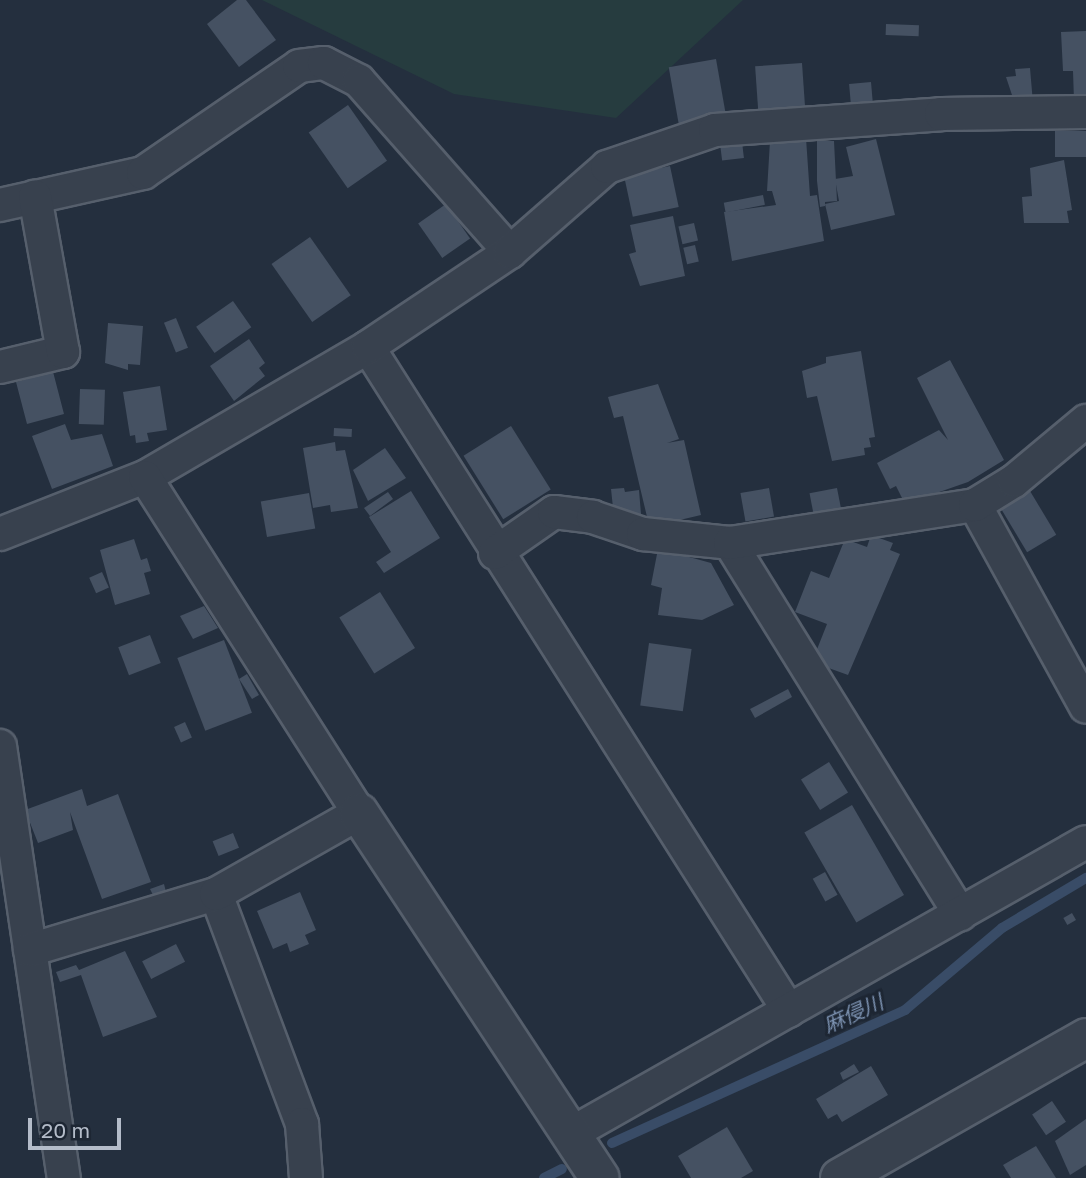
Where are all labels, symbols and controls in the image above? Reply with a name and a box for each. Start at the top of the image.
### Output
water label: 麻侵川 [819,989,887,1037]
scale bar [32,1104,124,1148]
text: 20 m [41,1117,90,1143]

